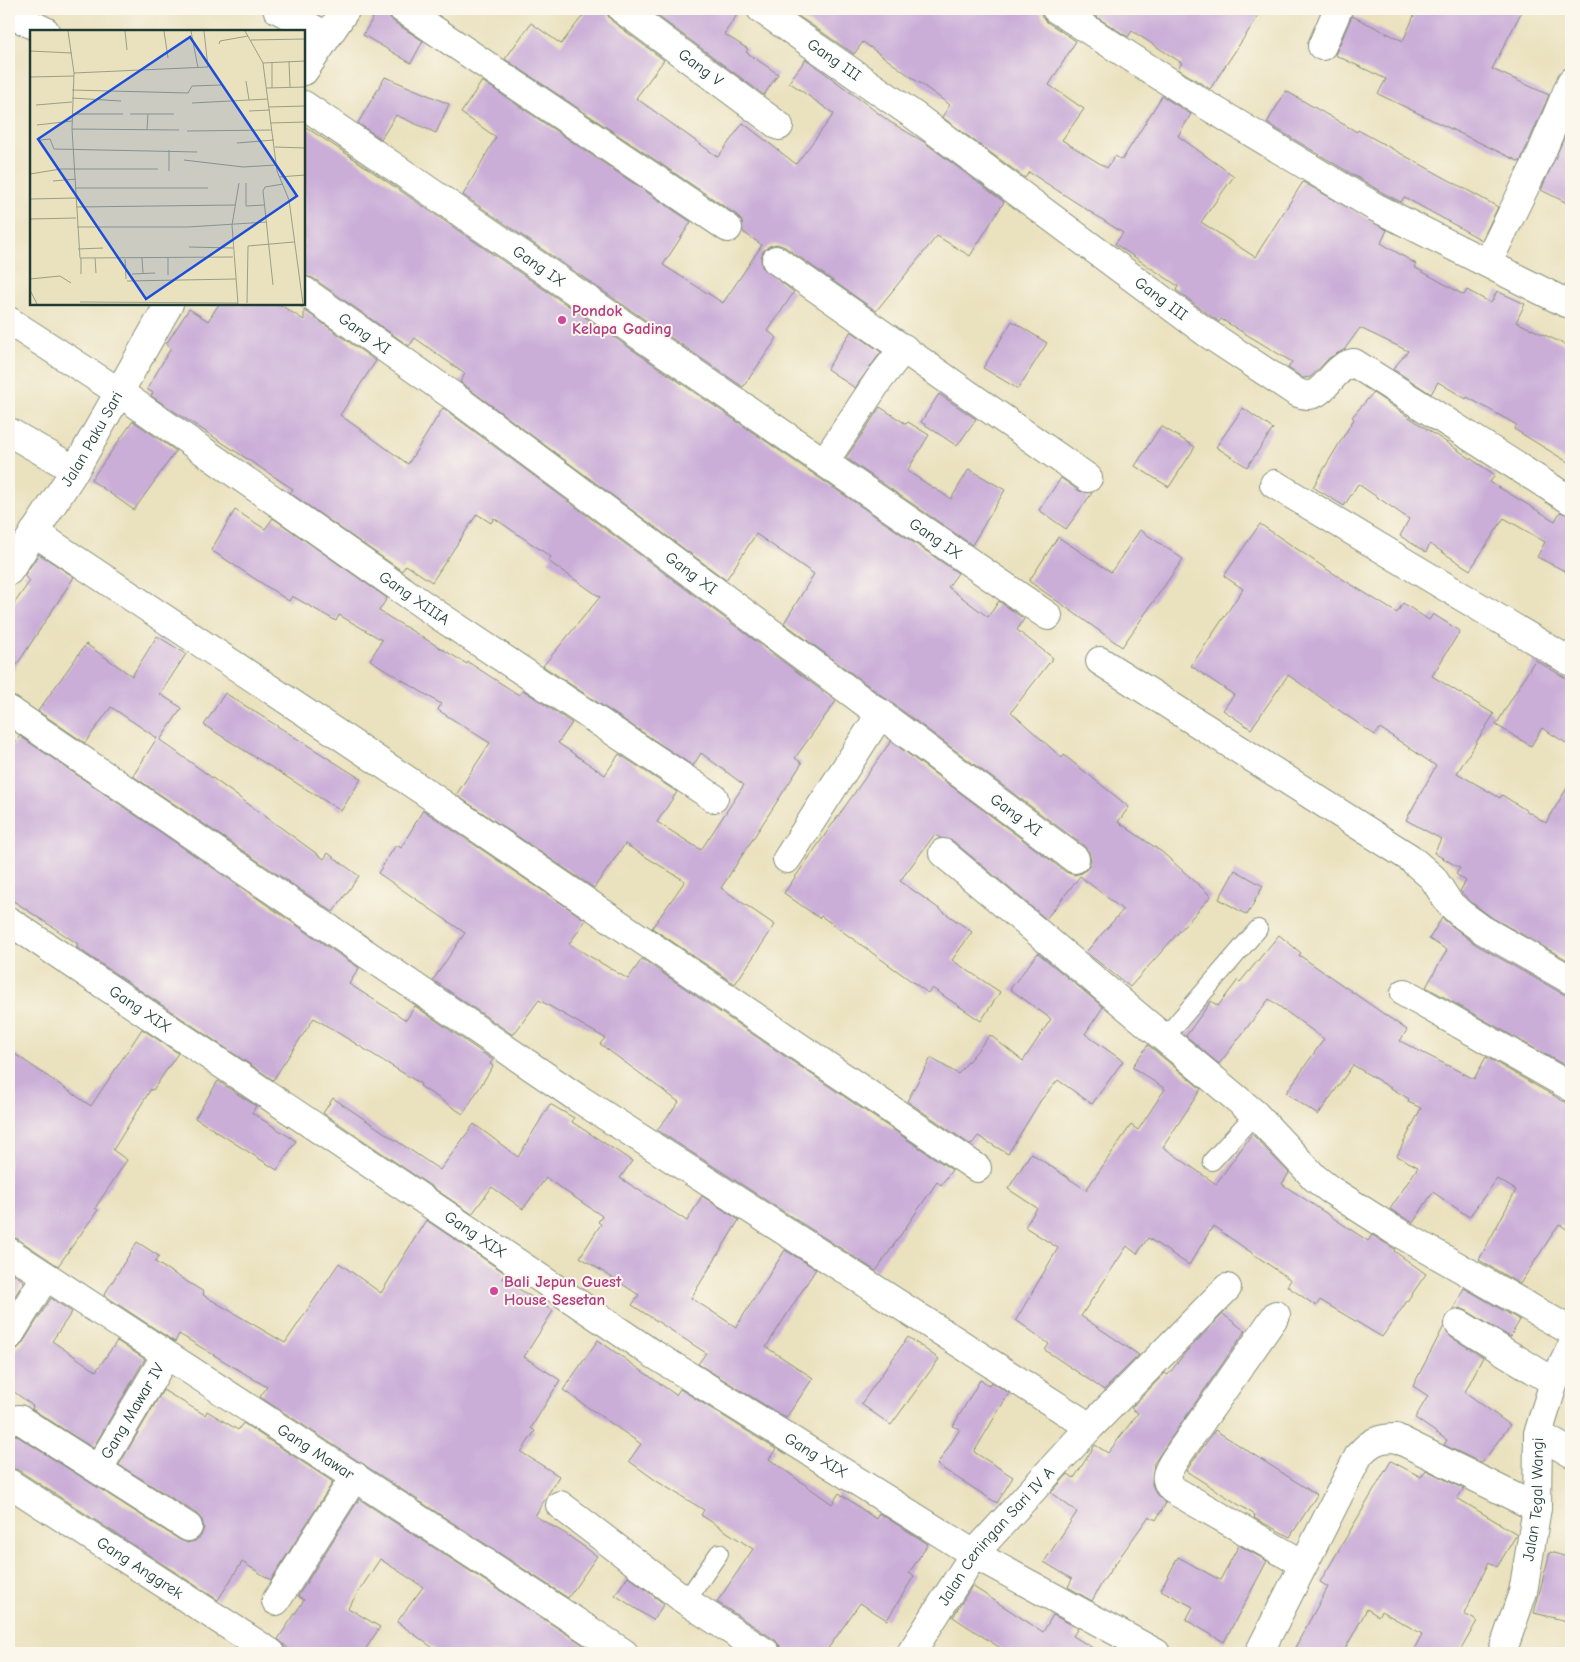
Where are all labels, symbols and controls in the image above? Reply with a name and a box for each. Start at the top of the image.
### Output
inset map [30,30,305,305]
street label: Gang III [804,35,864,85]
street label: Gang V [675,45,727,90]
street label: Gang IX [509,242,569,291]
street label: Gang III [1131,273,1191,324]
place label: Pondok Kelapa Gading [572,302,672,338]
street label: Gang XI [335,309,394,358]
marker: Pondok Kelapa Gading [556,314,568,326]
street label: Jalan Paku Sari [58,388,126,490]
street label: Gang IX [906,514,965,563]
street label: Gang XI [662,548,720,598]
street label: Gang XIIIA [376,568,453,629]
street label: Gang XI [987,790,1045,840]
street label: Gang XIX [106,982,174,1036]
street label: Gang XIX [441,1207,510,1262]
place label: Bali Jepun Guest House Sesetan [504,1273,622,1309]
marker: Bali Jepun Guest House Sesetan [488,1285,500,1297]
street label: Gang Mawar IV [97,1360,168,1462]
street label: Gang Mawar [274,1420,358,1484]
street label: Gang XIX [781,1429,851,1482]
street label: Jalan Tegal Wangi [1519,1437,1547,1563]
street label: Jalan Ceningan Sari IV A [935,1463,1058,1609]
street label: Gang Anggrek [93,1533,187,1603]

